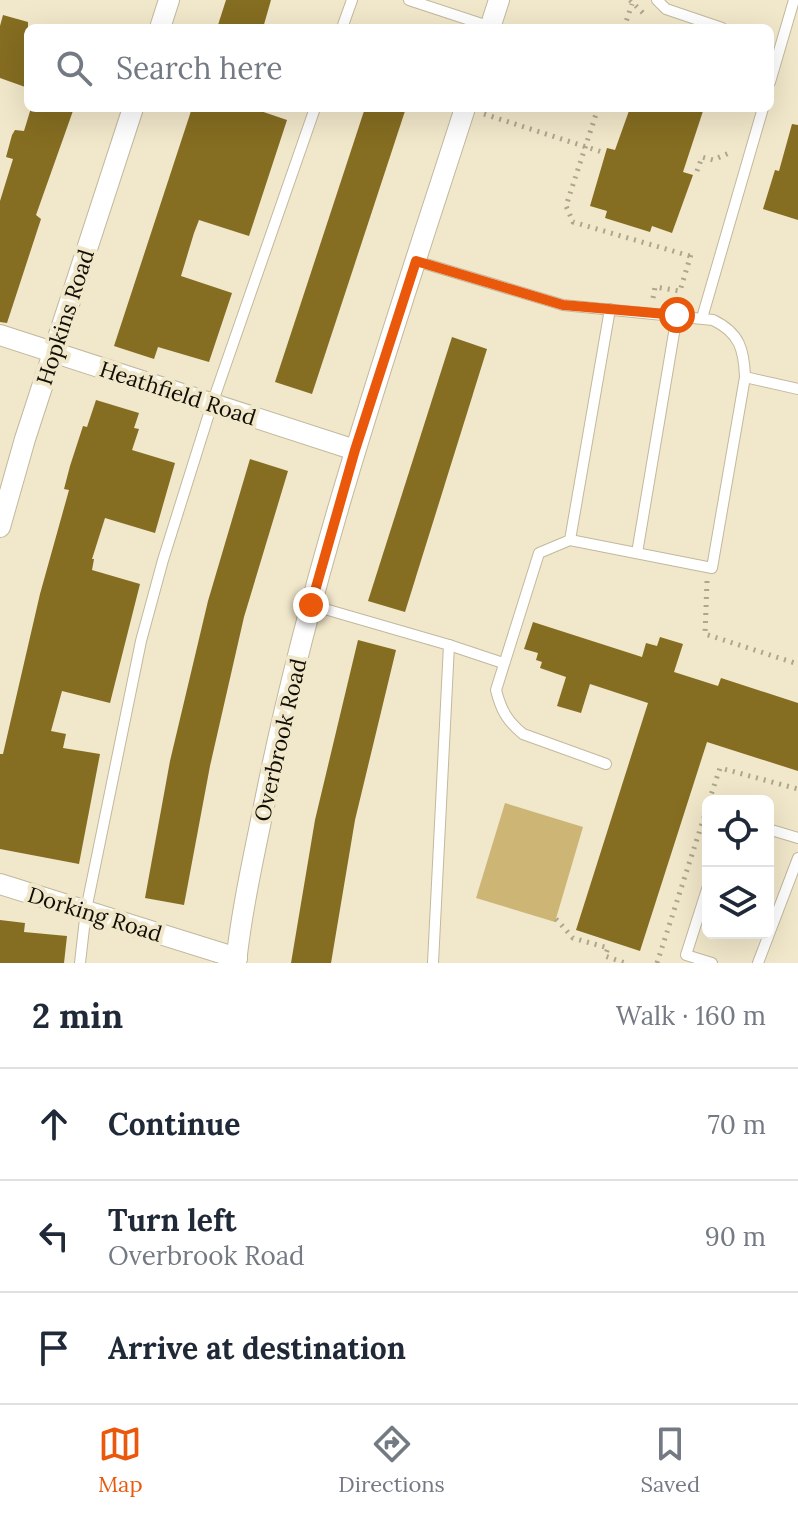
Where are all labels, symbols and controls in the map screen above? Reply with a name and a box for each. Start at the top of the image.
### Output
search box [24,24,774,112]
icon: search [52,46,96,90]
text: Search here [116,49,283,87]
street label: Hopkins Road [30,246,100,388]
route start [659,297,695,333]
street label: Heathfield Road [96,354,260,432]
route end [293,587,329,623]
street label: Overbrook Road [248,656,312,824]
map controls [702,795,774,939]
button: locate [702,795,774,867]
button: layers [702,867,774,939]
street label: Dorking Road [24,880,166,948]
text: 2 min [32,994,123,1037]
text: Walk · 160 m [616,999,766,1032]
icon: ahead [32,1102,76,1146]
text: Continue [108,1105,240,1143]
text: 70 m [708,1108,766,1141]
text: Turn left [108,1201,236,1239]
icon: left [32,1214,76,1258]
text: 90 m [705,1220,766,1253]
text: Overbrook Road [108,1239,305,1272]
icon: arrive [32,1326,76,1370]
text: Arrive at destination [108,1329,406,1367]
tab: Map [98,1422,143,1498]
tab: Directions [338,1422,445,1498]
tab: Saved [641,1422,700,1498]

